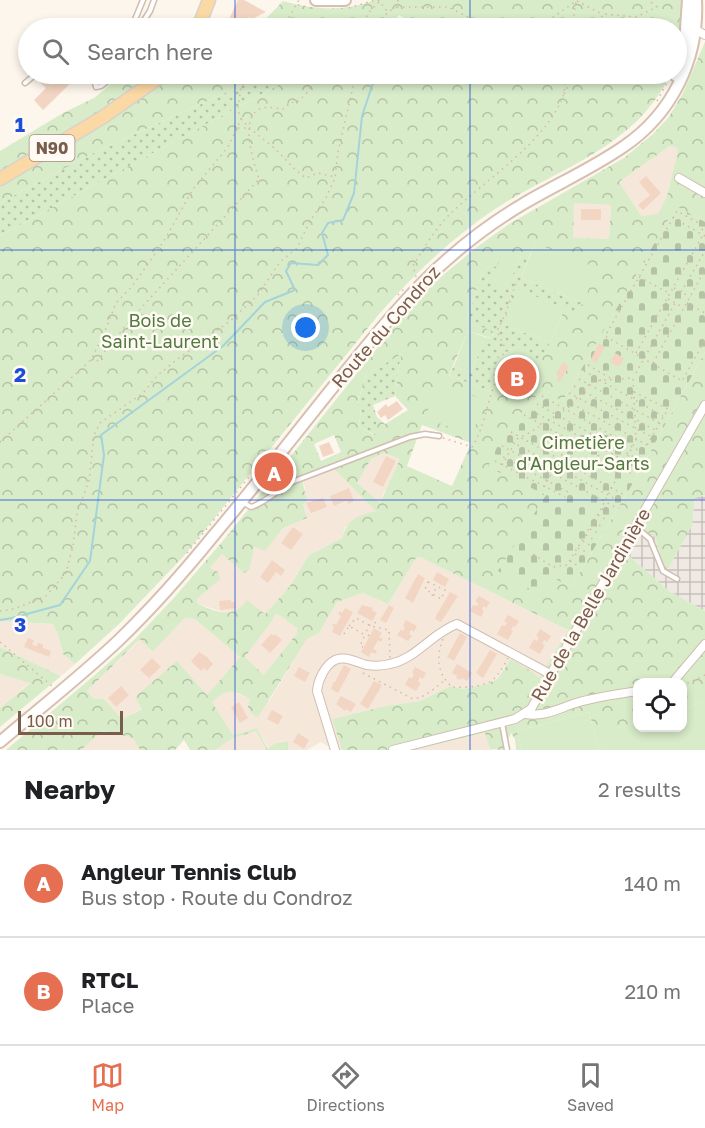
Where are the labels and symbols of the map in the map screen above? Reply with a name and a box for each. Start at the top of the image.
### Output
text: 1 [15,112,25,136]
road number: N90 [29,135,74,161]
street label: Route du Condroz [326,261,444,392]
park label: Bois de Saint-Laurent [101,309,219,352]
your location [291,313,320,342]
pin: B [498,354,536,400]
text: 2 [14,362,26,386]
park label: Cimetière d'Angleur-Sarts [516,431,650,474]
pin: A [254,450,294,494]
street label: Rue de la Belle Jardinière [526,504,655,705]
text: 3 [14,612,26,636]
scale bar [18,708,123,736]

